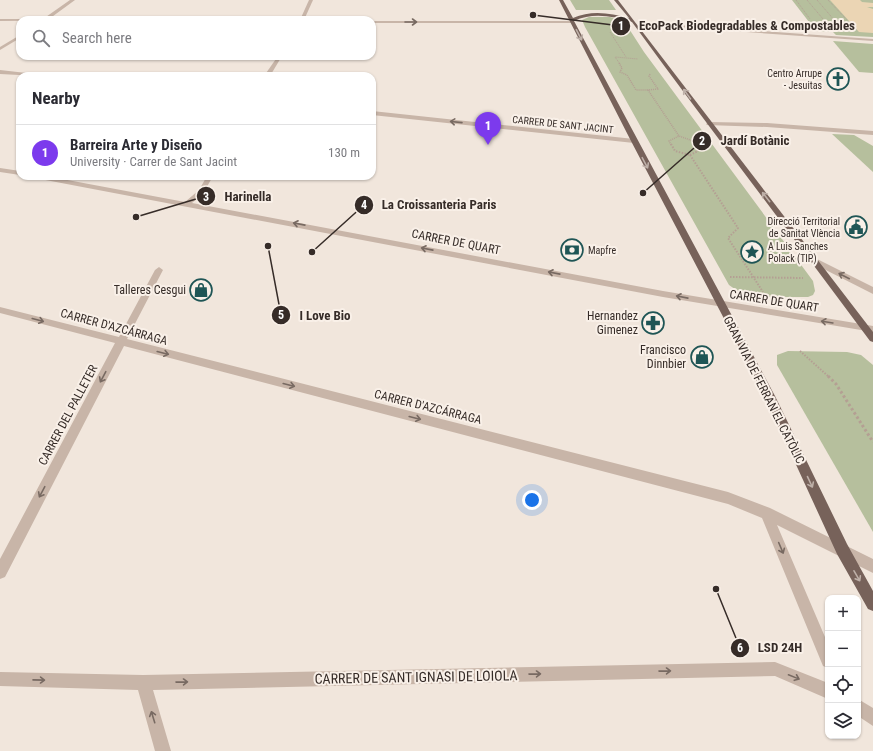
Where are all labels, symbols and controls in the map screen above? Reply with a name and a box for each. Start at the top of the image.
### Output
callout: EcoPack Biodegradables & Compostables [611,13,863,38]
search box [16,16,376,60]
one-way arrow [404,18,417,26]
text: EcoPack Biodegradables & Compostables [639,18,855,33]
text: 1 [618,19,624,33]
icon: search [30,27,52,49]
text: Search here [62,29,132,47]
one-way arrow [576,29,583,41]
church icon: Centro Arrupe - Jesuitas [825,66,851,92]
place label: Centro Arrupe - Jesuitas [767,68,822,91]
text: Nearby [32,88,80,108]
one-way arrow [683,88,691,99]
pin: 1 [475,112,501,145]
street label: CARRER DE SANT JACINT [512,114,614,135]
one-way arrow [450,118,463,126]
callout: Jardí Botànic [692,128,797,153]
text: Jardí Botànic [720,133,790,148]
text: 2 [699,134,705,148]
text: Barreira Arte y Diseño [70,136,202,154]
text: 1 [42,145,48,160]
text: 130 m [328,145,360,160]
text: University · Carrer de Sant Jacint [70,154,237,169]
one-way arrow [642,156,650,168]
callout: Harinella [196,184,279,209]
text: Harinella [225,189,271,204]
text: 3 [203,190,209,204]
callout: La Croissanteria Paris [354,192,504,217]
one-way arrow [761,192,770,203]
text: La Croissanteria Paris [382,197,496,212]
text: 4 [361,198,367,212]
public building icon: Direcció Territorial de Sanitat Vlència [843,214,869,240]
place label: Direcció Territorial de Sanitat Vlència [768,216,840,239]
one-way arrow [293,220,306,228]
street label: CARRER DE QUART [410,227,502,257]
bank icon: Mapfre [559,237,585,263]
place icon: A Luis Sanches Polack (TIP) [739,239,765,265]
place label: A Luis Sanches Polack (TIP) [768,241,829,265]
one-way arrow [420,244,433,252]
place label: Mapfre [588,245,616,256]
one-way arrow [548,269,561,277]
one-way arrow [838,272,850,279]
shop icon: Talleres Cesgui [188,277,214,303]
place label: Talleres Cesgui [114,283,186,297]
street label: CARRER DE QUART [728,287,820,315]
one-way arrow [676,293,689,301]
callout: I Love Bio [271,303,359,328]
street label: CARRER D'AZCÁRRAGA [59,305,169,348]
text: 5 [278,308,284,322]
text: I Love Bio [299,308,351,323]
place label: Hernandez Gimenez [587,309,638,337]
pharmacy icon: Hernandez Gimenez [640,310,666,336]
street label: GRAN VIA DE FERRAN EL CATÒLIC [721,314,808,466]
one-way arrow [31,317,44,325]
one-way arrow [821,318,834,326]
place label: Francisco Dinnbier [640,343,686,371]
shop icon: Francisco Dinnbier [689,344,715,370]
one-way arrow [157,350,170,357]
street label: CARRER DEL PALLETER [36,362,101,468]
one-way arrow [99,371,106,383]
one-way arrow [283,382,296,390]
street label: CARRER D'AZCÁRRAGA [373,386,483,427]
one-way arrow [409,414,422,422]
one-way arrow [807,475,814,487]
one-way arrow [38,486,46,498]
your location [522,490,542,510]
one-way arrow [778,541,785,553]
one-way arrow [854,570,862,582]
map controls [825,595,861,739]
button: + [825,595,861,631]
button: − [825,631,861,667]
callout: LSD 24H [730,635,811,660]
text: LSD 24H [758,640,802,655]
text: 6 [737,641,743,655]
street label: CARRER DE SANT IGNASI DE LOIOLA [314,667,518,687]
one-way arrow [658,667,671,675]
button: locate [825,667,861,703]
one-way arrow [528,670,541,678]
one-way arrow [787,673,799,681]
one-way arrow [32,677,45,684]
one-way arrow [175,678,188,686]
button: layers [825,703,861,739]
one-way arrow [149,710,156,723]

